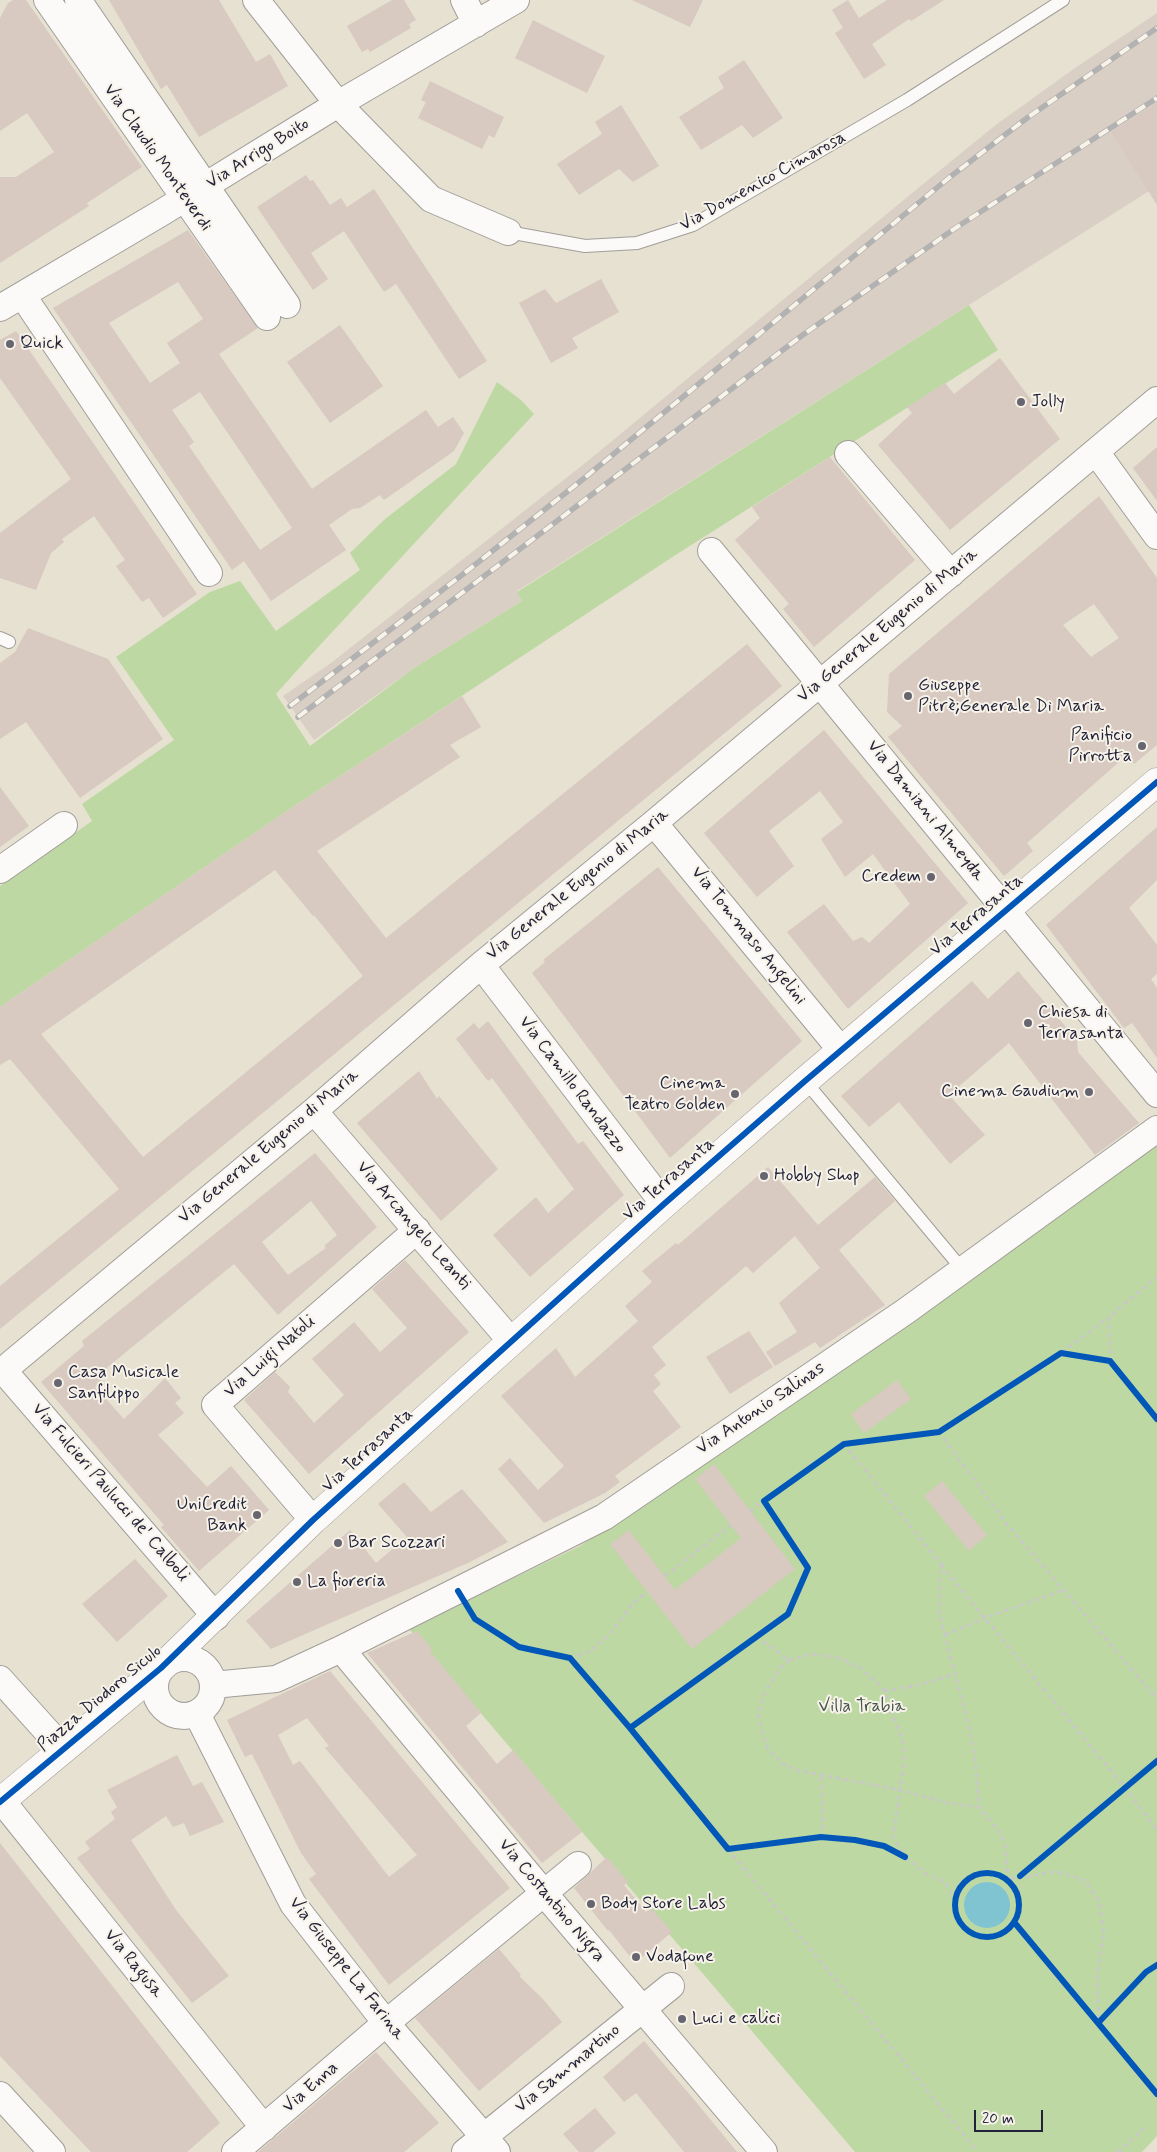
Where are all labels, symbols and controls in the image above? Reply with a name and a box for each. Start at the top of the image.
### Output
street label: Via Claudio Monteverdi [98,80,216,236]
street label: Via Arrigo Boito [202,114,314,194]
street label: Via Domenico Cimarosa [676,127,850,237]
place label: Quick [20,333,63,355]
marker: Quick [4,338,16,350]
place label: Jolly [1031,391,1065,413]
marker: Jolly [1015,396,1027,408]
street label: Via Generale Eugenio di Maria [793,544,983,708]
place label: Giuseppe Pitrè;Generale Di Maria [918,675,1104,718]
marker: Giuseppe Pitrè;Generale Di Maria [902,690,914,702]
place label: Panificio Pirrotta [1069,725,1132,768]
street label: Via Damiani Almeyda [862,736,988,886]
marker: Panificio Pirrotta [1136,740,1148,752]
street label: Via Generale Eugenio di Maria [482,804,674,966]
street label: Via Tommaso Angelini [686,863,810,1009]
place label: Credem [861,866,921,888]
marker: Credem [925,871,937,883]
street label: Via Terrasanta [926,871,1028,961]
place label: Chiesa di Terrasanta [1038,1002,1124,1044]
street label: Via Camillo Randazzo [513,1012,631,1158]
marker: Chiesa di Terrasanta [1022,1017,1034,1029]
street label: Via Generale Eugenio di Maria [174,1065,364,1229]
place label: Cinema Teatro Golden [624,1073,725,1116]
place label: Cinema Gaudium [941,1081,1079,1103]
marker: Cinema Gaudium [1083,1086,1095,1098]
marker: Cinema Teatro Golden [729,1088,741,1100]
street label: Via Terrasanta [618,1134,720,1226]
street label: Via Arcangelo Leanti [351,1157,475,1295]
place label: Hobby Shop [774,1165,860,1187]
marker: Hobby Shop [758,1170,770,1182]
street label: Via Luigi Natoli [220,1311,320,1403]
street label: Via Antonio Salinas [693,1358,829,1460]
place label: Casa Musicale Sanfilippo [68,1362,179,1405]
marker: Casa Musicale Sanfilippo [52,1377,64,1389]
street label: Via Fulcieri Paulucci de' Calboli [26,1399,194,1587]
street label: Via Terrasanta [318,1404,418,1498]
place label: UniCredit Bank [177,1494,247,1536]
marker: UniCredit Bank [251,1509,263,1521]
place label: Bar Scozzari [348,1532,445,1554]
marker: Bar Scozzari [332,1537,344,1549]
place label: La fioreria [307,1571,386,1593]
marker: La fioreria [291,1576,303,1588]
street label: Piazza Diodoro Siculo [34,1641,166,1757]
park label: Villa Trabia [819,1696,905,1718]
street label: Via Costantino Nigra [493,1835,609,1967]
street label: Via Giuseppe La Farina [283,1893,409,2045]
place label: Body Store Labs [601,1893,726,1915]
marker: Body Store Labs [585,1898,597,1910]
street label: Via Ragusa [99,1925,167,2003]
place label: Vodafone [646,1946,714,1968]
marker: Vodafone [630,1951,642,1963]
place label: Luci e calici [692,2008,780,2030]
marker: Luci e calici [676,2013,688,2025]
street label: Via Sammartino [511,2020,625,2118]
street label: Via Enna [278,2058,344,2118]
scale bar [977,2100,1046,2132]
text: 20 m [982,2109,1014,2129]

